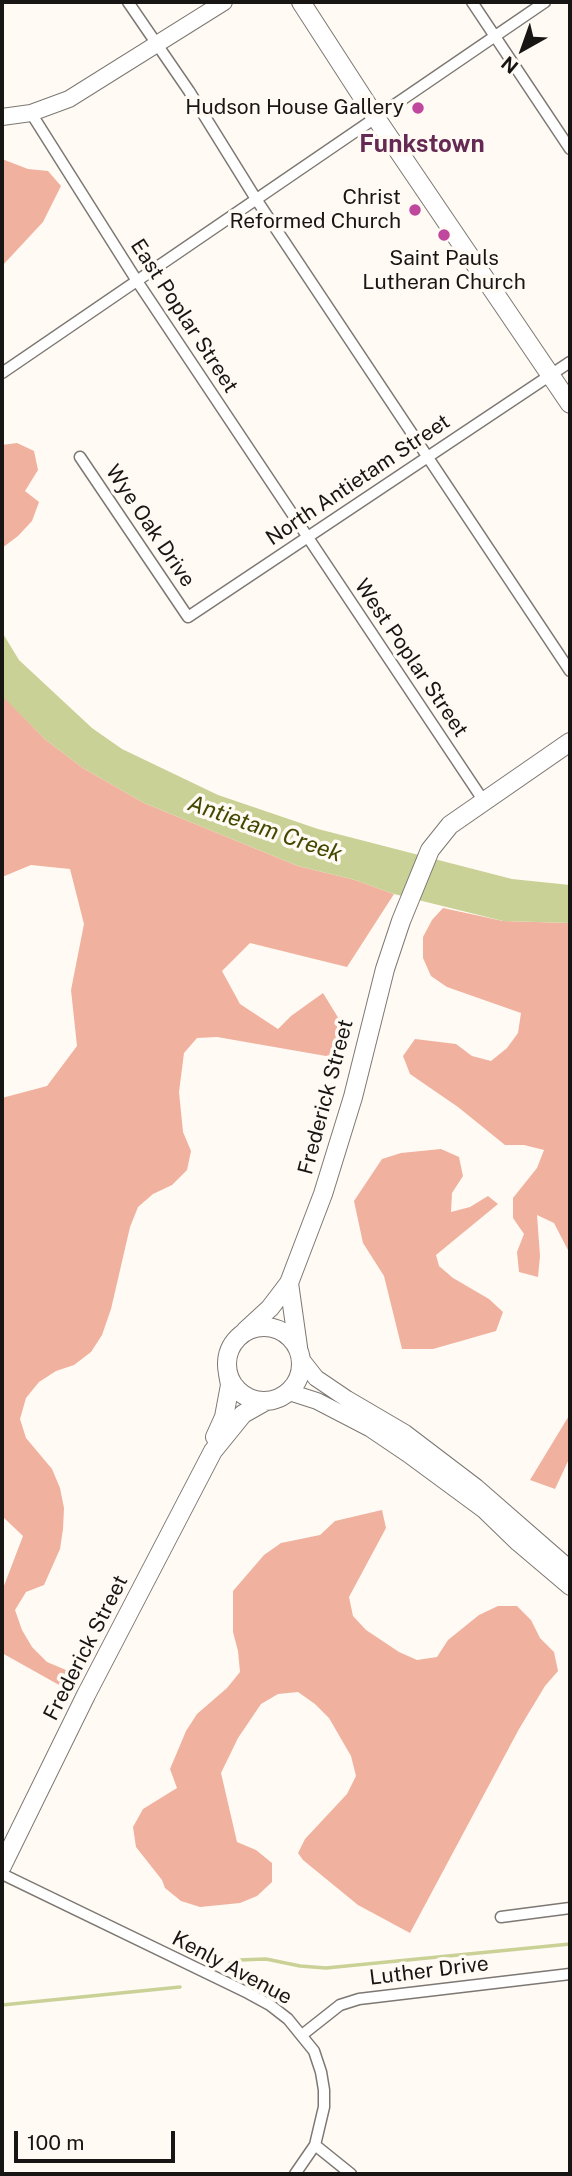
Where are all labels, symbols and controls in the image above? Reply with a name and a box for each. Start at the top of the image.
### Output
north arrow [488,14,558,84]
text: N [497,52,522,78]
place label: Hudson House Gallery [185,95,404,121]
marker: Hudson House Gallery [410,100,426,116]
district label: Funkstown [359,131,485,159]
place label: Christ Reformed Church [229,185,401,235]
marker: Christ Reformed Church [407,202,423,218]
marker: Saint Pauls Lutheran Church [436,227,452,243]
street label: East Poplar Street [125,234,243,398]
place label: Saint Pauls Lutheran Church [362,246,526,296]
street label: North Antietam Street [261,409,455,551]
street label: Wye Oak Drive [100,460,200,592]
street label: West Poplar Street [349,574,473,742]
water label: Antietam Creek [184,790,346,868]
street label: Frederick Street [293,1017,359,1177]
street label: Frederick Street [39,1571,133,1725]
street label: Kenly Avenue [168,1926,296,2010]
street label: Luther Drive [368,1951,490,1991]
scale bar [18,2116,178,2160]
text: 100 m [27,2130,84,2155]

